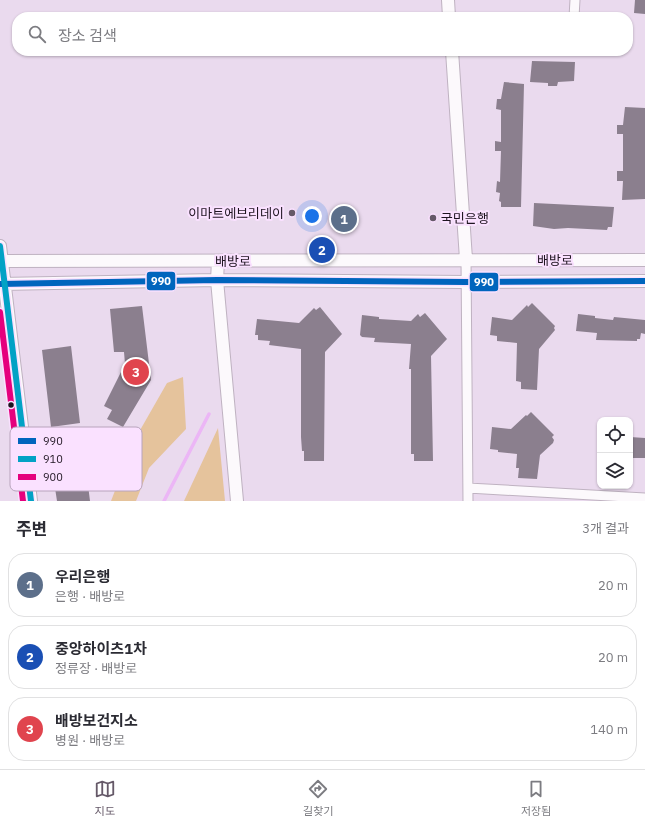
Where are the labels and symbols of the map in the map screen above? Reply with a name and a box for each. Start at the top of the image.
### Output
pin: 1 [331,204,357,234]
place label: 이마트에브리데이 [188,205,284,222]
your location [302,206,322,226]
marker: 이마트에브리데이 [287,208,297,218]
place label: 국민은행 [441,210,489,227]
marker: 국민은행 [428,213,438,223]
pin: 2 [309,235,335,265]
street label: 배방로 [537,252,573,269]
street label: 배방로 [215,253,251,270]
line badge: 990 [146,271,176,291]
line badge: 990 [469,272,499,292]
text: 990 [151,274,171,288]
text: 990 [474,275,494,289]
pin: 3 [123,357,149,387]
unlabelled marker [6,400,16,410]
legend [10,427,142,491]
text: 990 [43,434,63,448]
text: 910 [43,452,63,466]
text: 900 [43,470,63,484]

